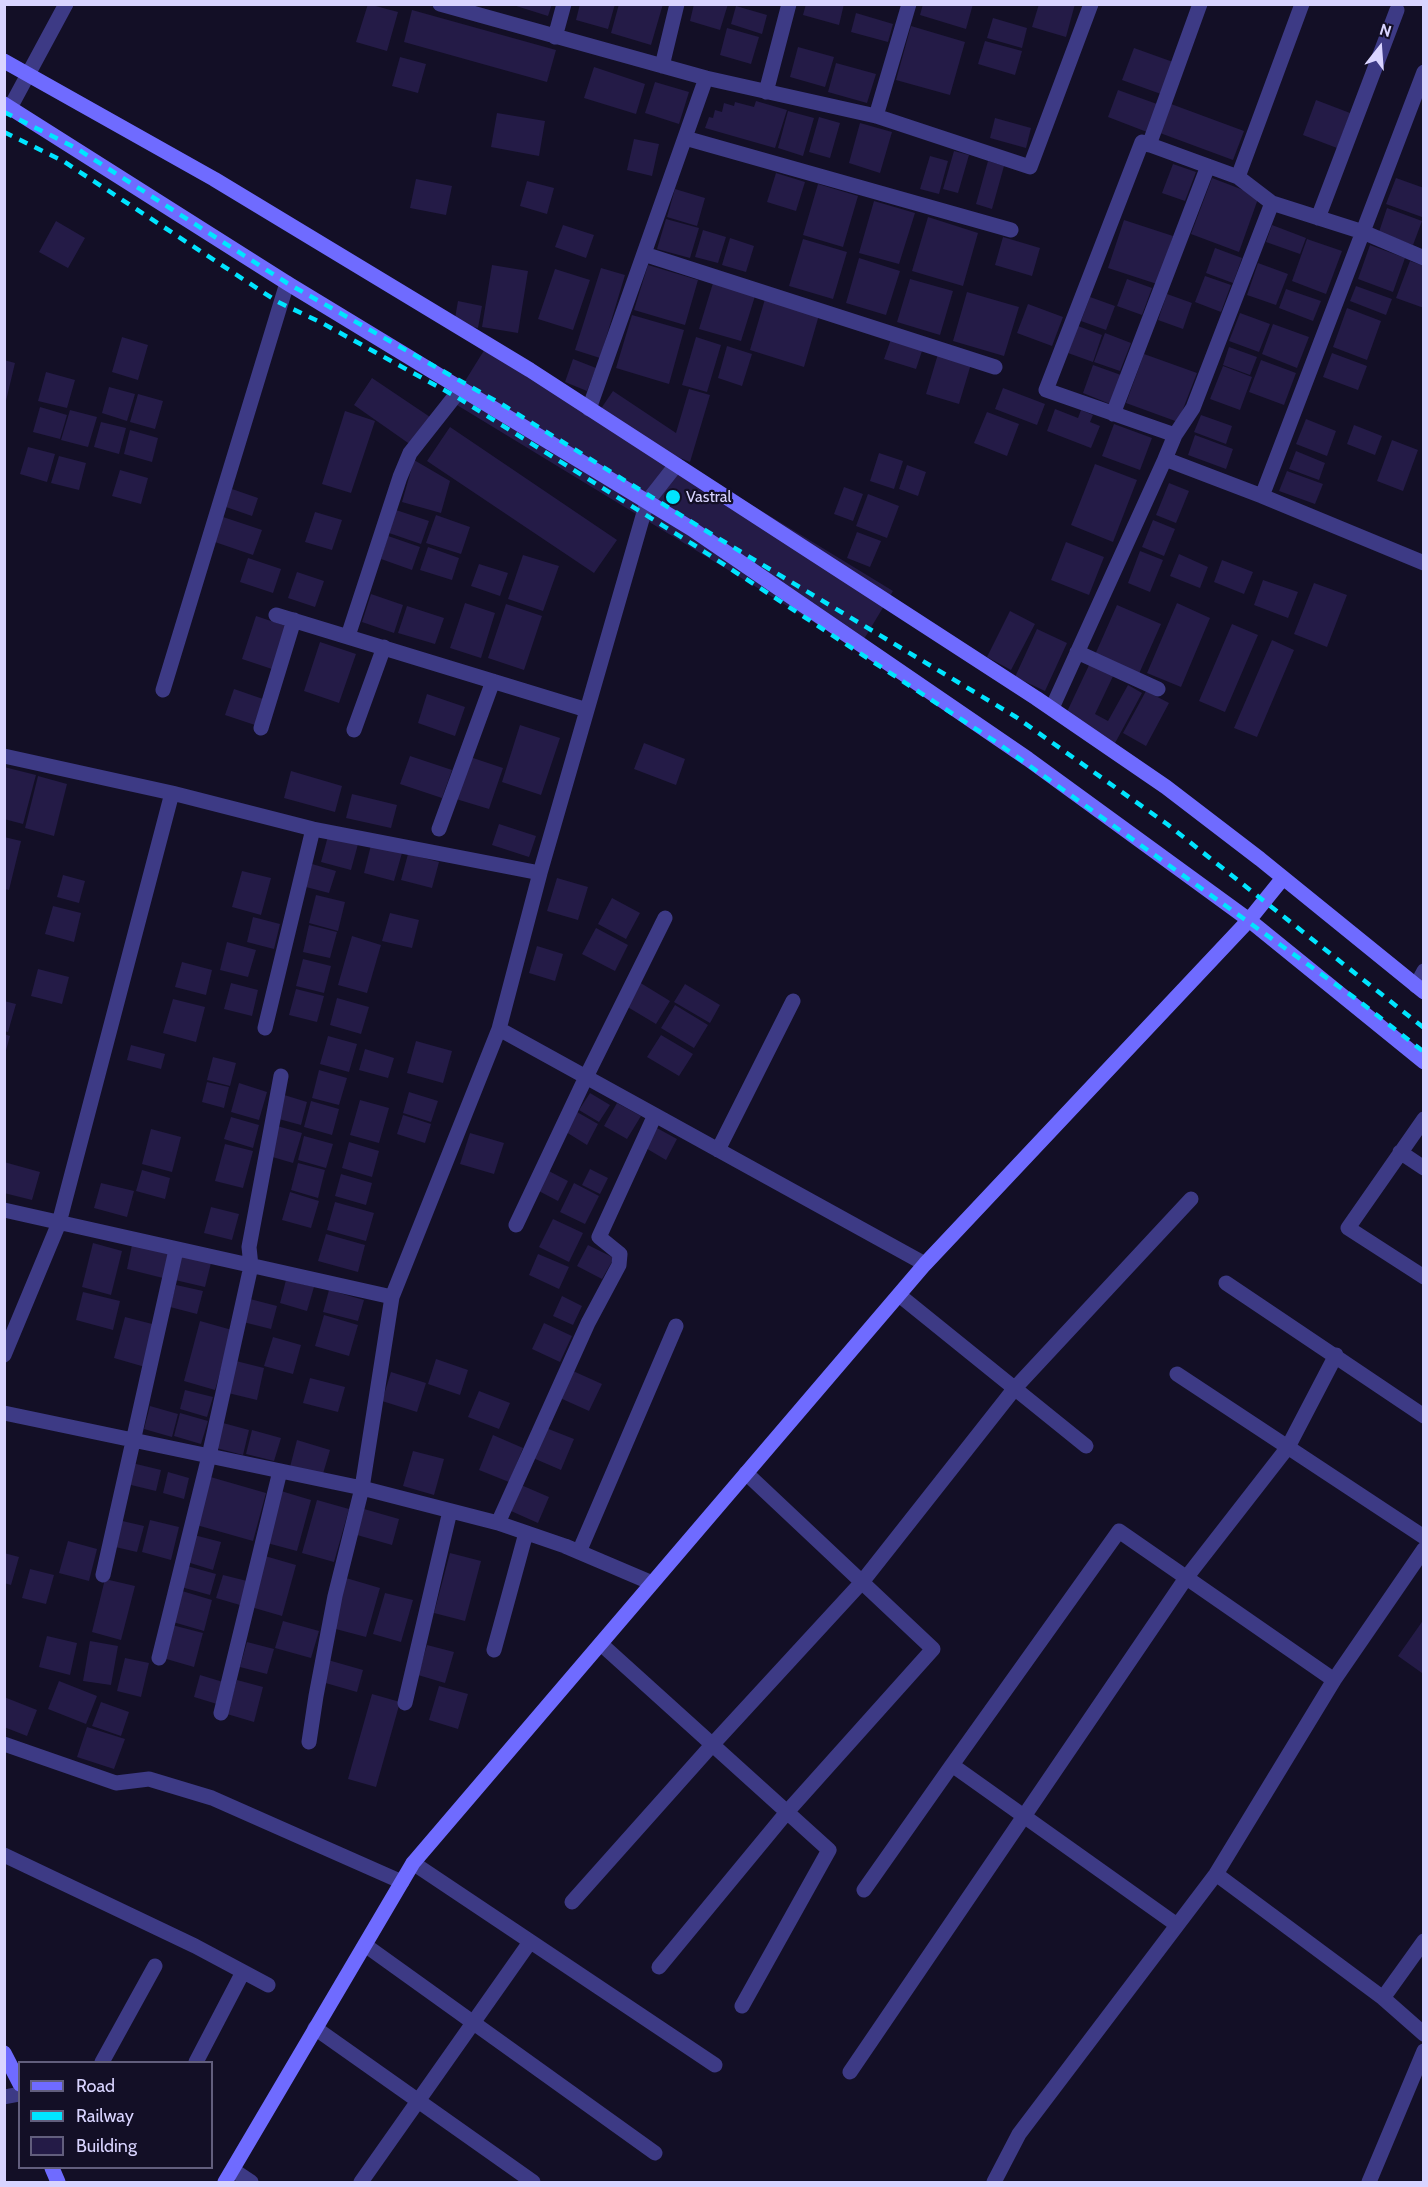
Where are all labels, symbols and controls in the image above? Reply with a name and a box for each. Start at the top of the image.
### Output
north arrow [1350,18,1410,78]
text: N [1377,20,1394,41]
place label: Vastral [686,487,731,507]
marker: Vastral [664,488,682,506]
legend [18,2061,213,2169]
text: Road [76,2075,115,2097]
text: Railway [76,2105,134,2127]
text: Building [76,2135,137,2157]

